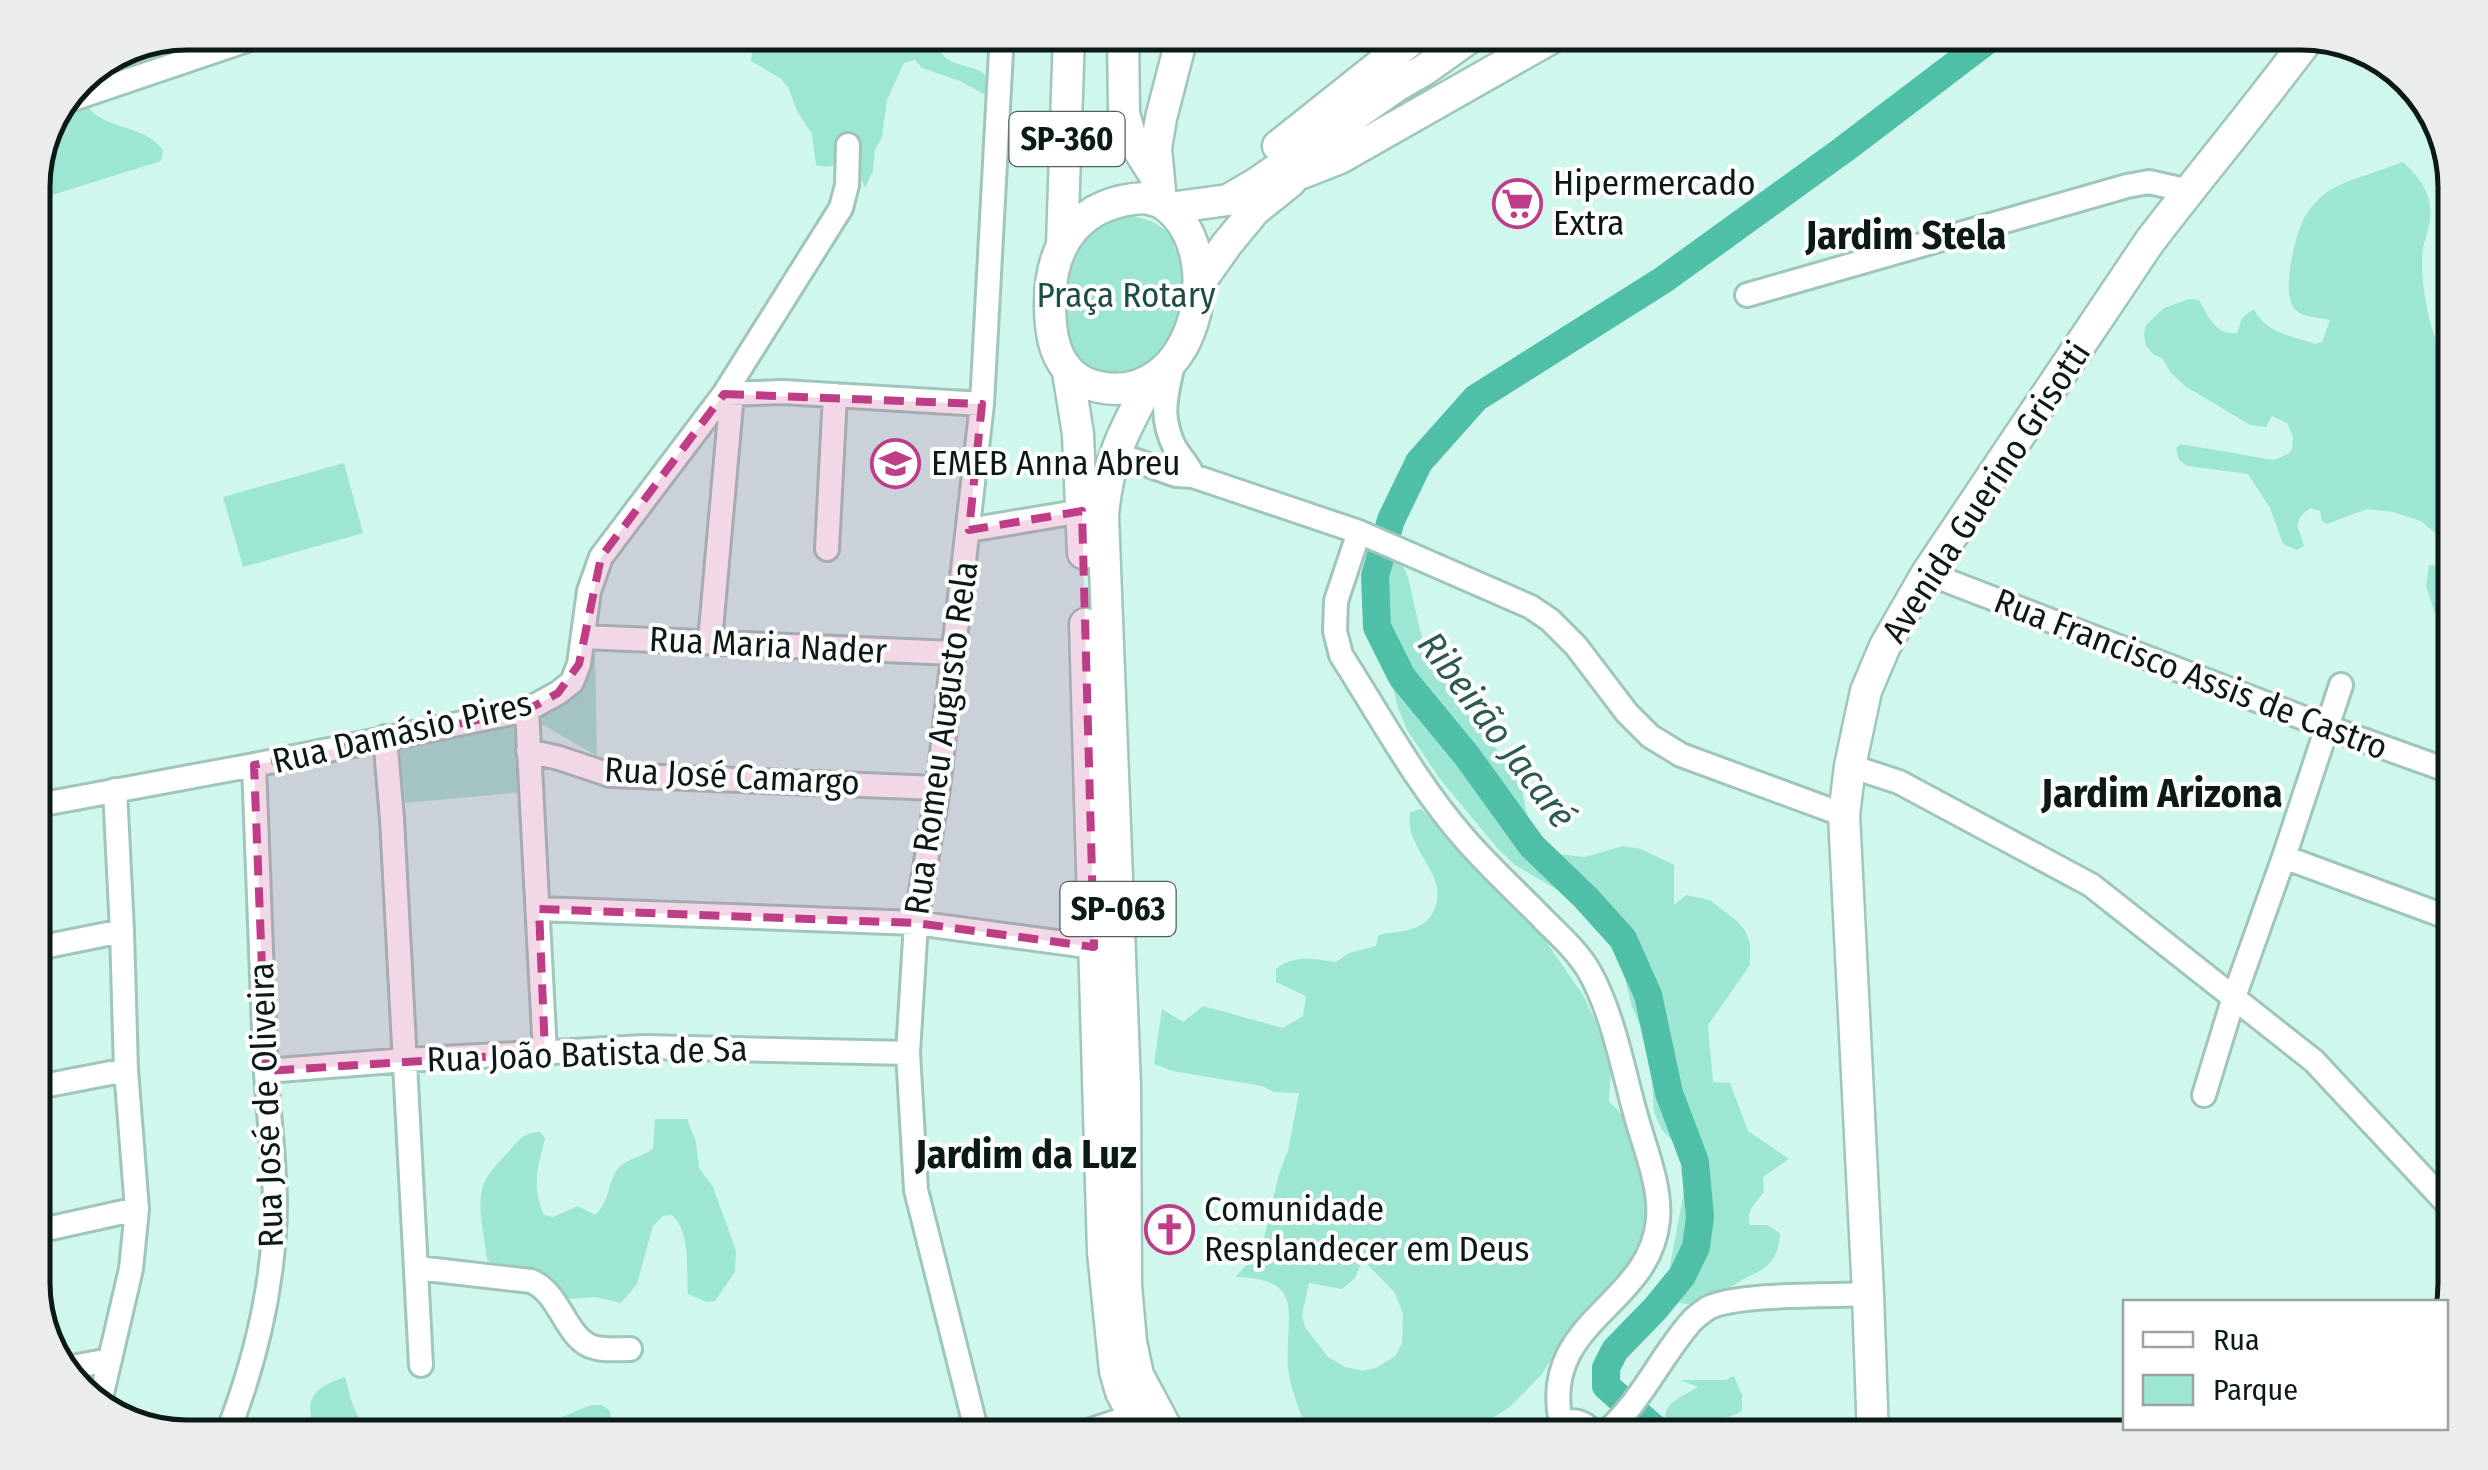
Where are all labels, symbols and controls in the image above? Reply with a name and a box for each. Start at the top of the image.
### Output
road number: SP-360 [1010,112,1124,166]
place label: Hipermercado Extra [1553,162,1756,244]
supermarket icon: Hipermercado Extra [1492,177,1544,229]
district label: Jardim Stela [1805,212,2007,260]
park label: Praça Rotary [1036,274,1216,316]
street label: Avenida Guerino Grisotti [1873,334,2099,650]
school or university icon: EMEB Anna Abreu [870,437,922,489]
place label: EMEB Anna Abreu [931,442,1181,484]
street label: Rua Romeu Augusto Rela [895,559,987,917]
street label: Rua Francisco Assis de Castro [1988,580,2394,768]
street label: Rua Maria Nader [648,618,888,672]
water label: Ribeirão Jacaré [1408,623,1586,837]
street label: Rua Damásio Pires [268,682,536,782]
street label: Rua José Camargo [603,748,861,804]
district label: Jardim Arizona [2040,770,2283,818]
road number: SP-063 [1060,882,1176,936]
street label: Rua José de Oliveira [240,962,292,1248]
street label: Rua João Batista de Sa [426,1027,748,1081]
district label: Jardim da Luz [914,1131,1137,1179]
place label: Comunidade Resplandecer em Deus [1204,1188,1529,1270]
church icon: Comunidade Resplandecer em Deus [1143,1203,1195,1255]
legend [2123,1300,2448,1430]
text: Rua [2213,1322,2260,1358]
text: Parque [2213,1372,2298,1408]

